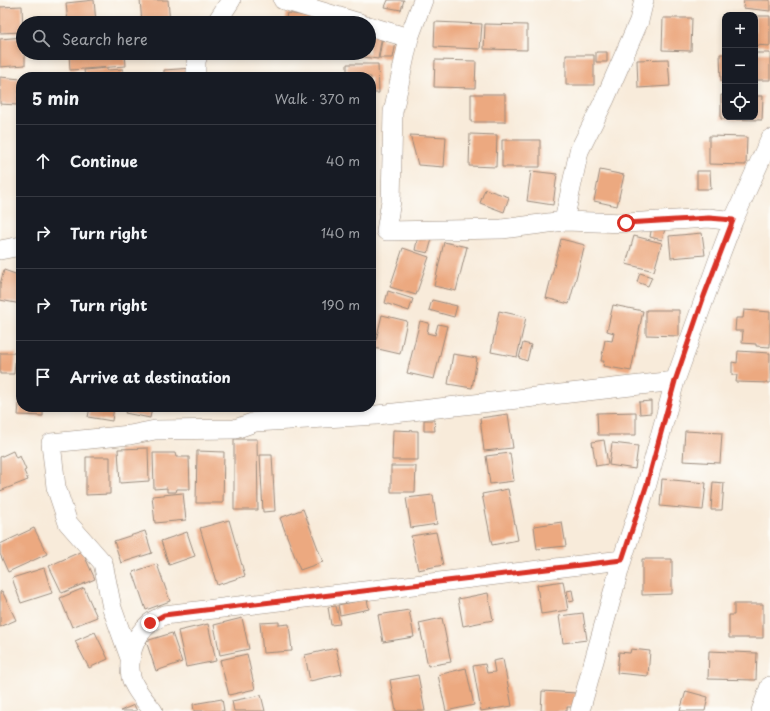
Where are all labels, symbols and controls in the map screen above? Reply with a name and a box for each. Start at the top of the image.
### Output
map controls [722,12,758,120]
button: + [722,12,758,48]
search box [16,16,376,60]
icon: search [30,27,52,49]
text: Search here [62,27,148,50]
button: − [722,48,758,84]
button: locate [722,84,758,120]
text: 5 min [32,85,79,111]
text: Walk · 370 m [275,89,360,108]
text: Continue [70,149,138,172]
icon: ahead [32,150,54,172]
text: 40 m [326,151,360,170]
route start [617,214,635,232]
text: Turn right [70,221,147,244]
icon: right [32,222,54,244]
text: 140 m [321,223,360,242]
text: Turn right [70,293,147,316]
icon: right [32,294,54,316]
text: 190 m [321,295,360,314]
text: Arrive at destination [70,365,231,388]
icon: arrive [32,366,54,388]
route end [141,614,159,632]

